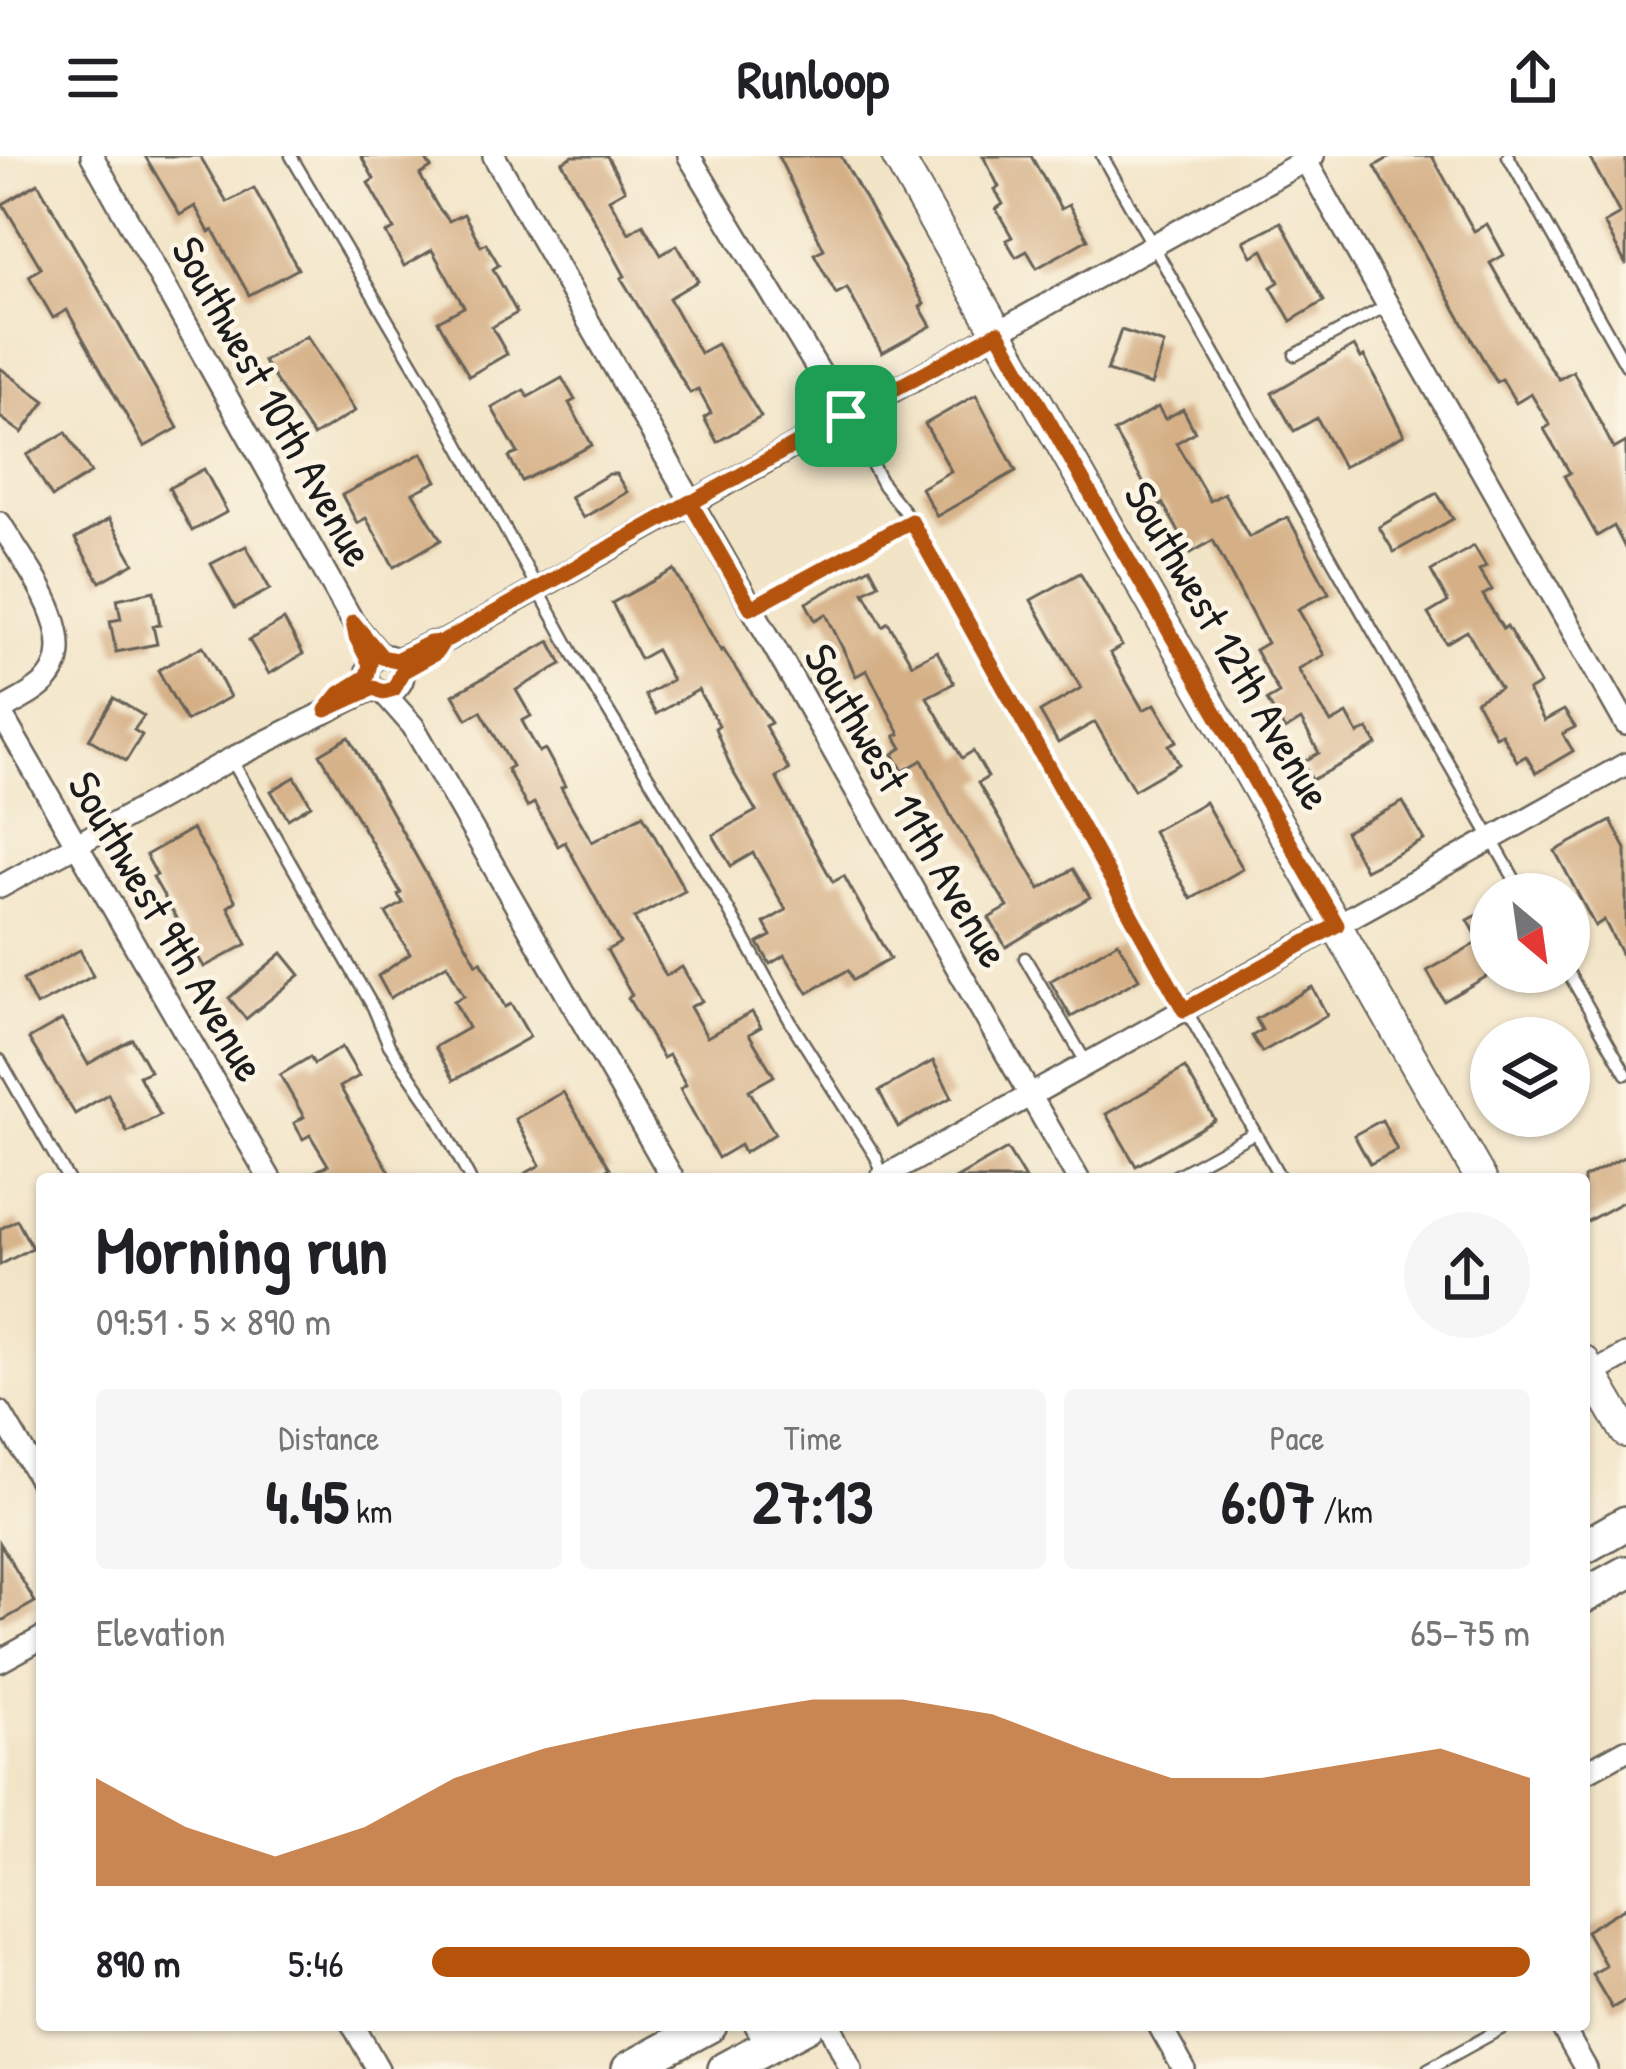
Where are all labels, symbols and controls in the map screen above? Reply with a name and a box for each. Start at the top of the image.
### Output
text: Runloop [737,42,889,115]
icon: menu [60,45,126,111]
icon: share [1500,45,1566,111]
street label: Southwest 10th Avenue [158,225,390,577]
pin [795,365,897,467]
icon: arrive [813,383,879,449]
street label: Southwest 12th Avenue [1110,470,1348,820]
street label: Southwest 11th Avenue [790,632,1026,978]
street label: Southwest 9th Avenue [54,760,282,1092]
north arrow [1470,873,1590,993]
map controls [1470,873,1590,1137]
button: layers [1470,1017,1590,1137]
text: Morning run [96,1204,388,1294]
button: share [1404,1212,1530,1338]
text: 09:51 · 5 × 890 m [96,1294,331,1347]
text: Distance [279,1416,379,1460]
text: Time [784,1416,842,1460]
text: Pace [1270,1416,1324,1460]
text: 4.45 [266,1460,349,1542]
text: 27:13 [753,1460,873,1542]
text: 6:07 [1221,1460,1315,1542]
text: km [349,1489,392,1533]
text: /km [1315,1489,1373,1533]
text: Elevation [96,1605,226,1658]
text: 65–75 m [1410,1605,1530,1658]
text: 890 m [96,1936,180,1989]
text: 5:46 [288,1936,344,1989]

